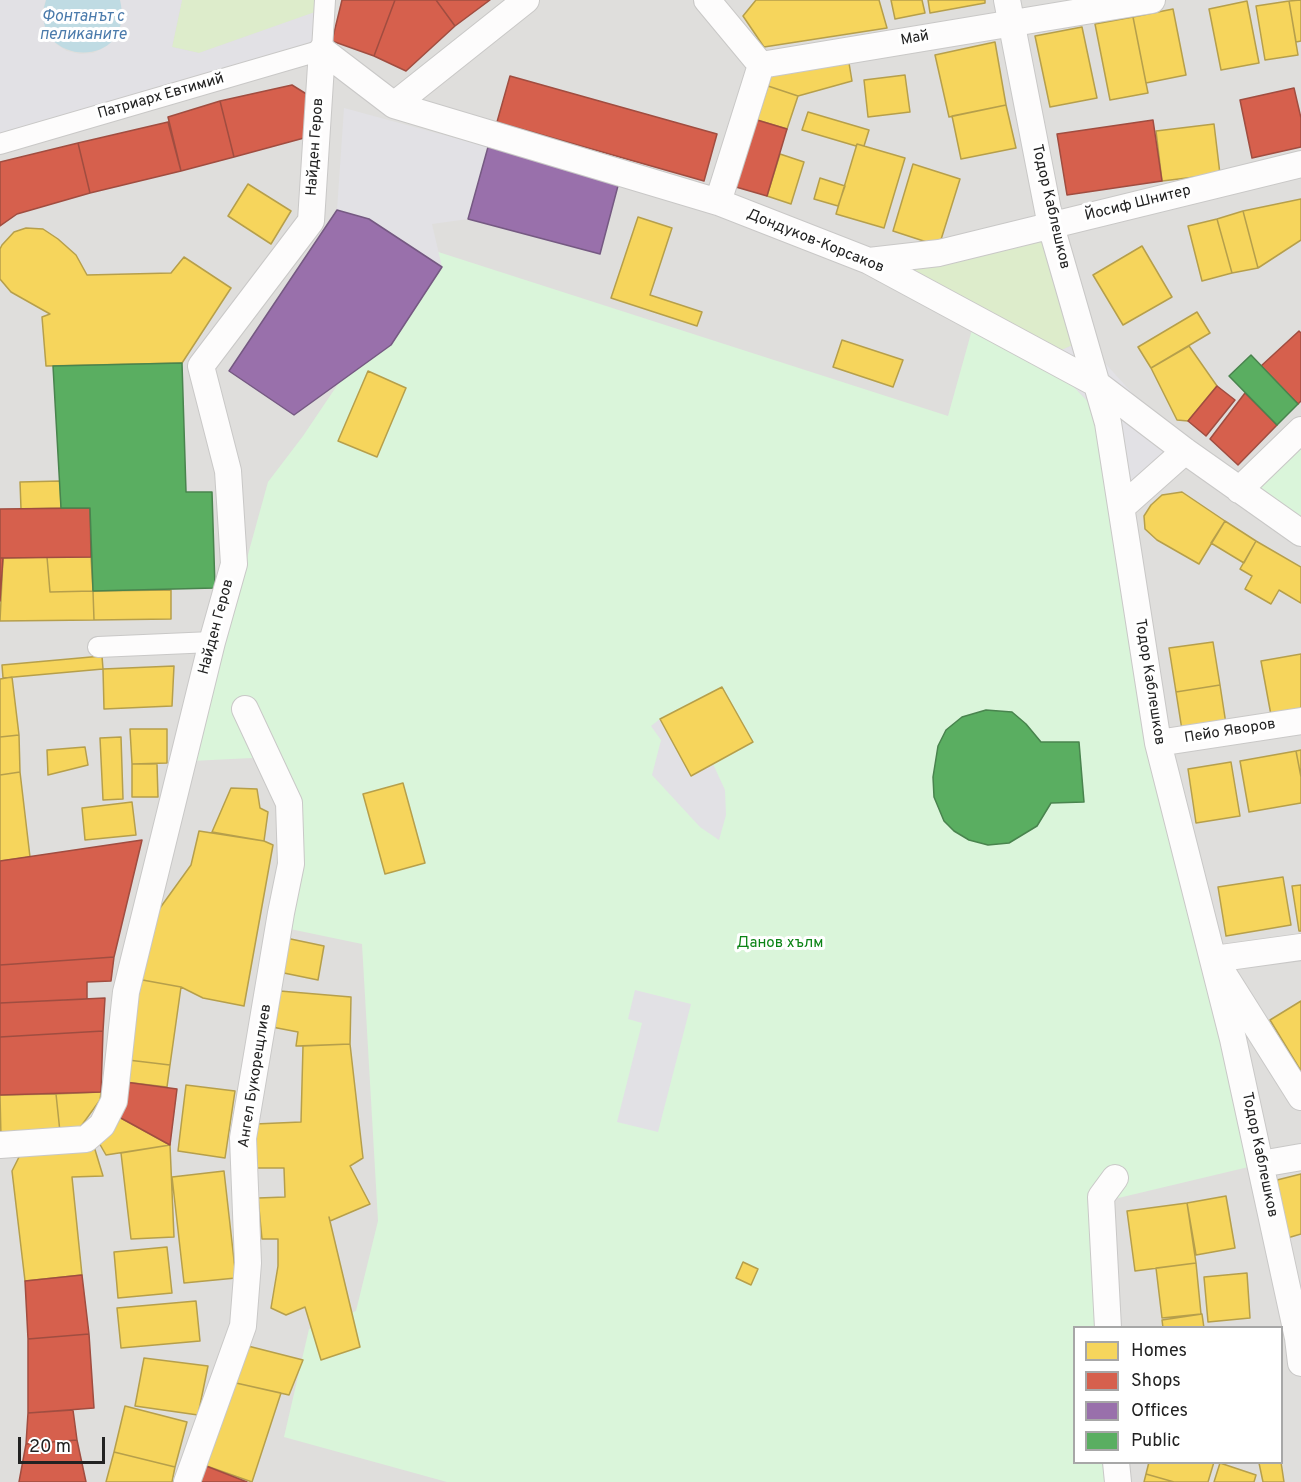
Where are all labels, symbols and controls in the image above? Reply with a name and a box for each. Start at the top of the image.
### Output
water label: Фонтанът с пеликаните [39,8,127,46]
street label: Май [899,28,931,50]
street label: Патриарх Евтимий [96,70,226,124]
street label: Найден Геров [304,97,328,197]
street label: Тодор Каблешков [1027,143,1073,271]
street label: Йосиф Шнитер [1083,182,1193,226]
street label: Дондуков-Корсаков [744,206,886,278]
street label: Найден Геров [196,577,238,677]
street label: Тодор Каблешков [1130,618,1168,746]
street label: Пейо Яворов [1183,716,1277,748]
park label: Данов хълм [736,935,824,953]
street label: Ангел Букорещлиев [236,1003,276,1149]
street label: Тодор Каблешков [1237,1091,1281,1219]
legend [1073,1326,1283,1464]
text: Homes [1131,1340,1187,1363]
text: Shops [1131,1370,1181,1393]
text: Offices [1131,1400,1188,1423]
scale bar [21,1425,108,1463]
text: Public [1131,1430,1181,1453]
text: 20 m [29,1436,71,1459]

